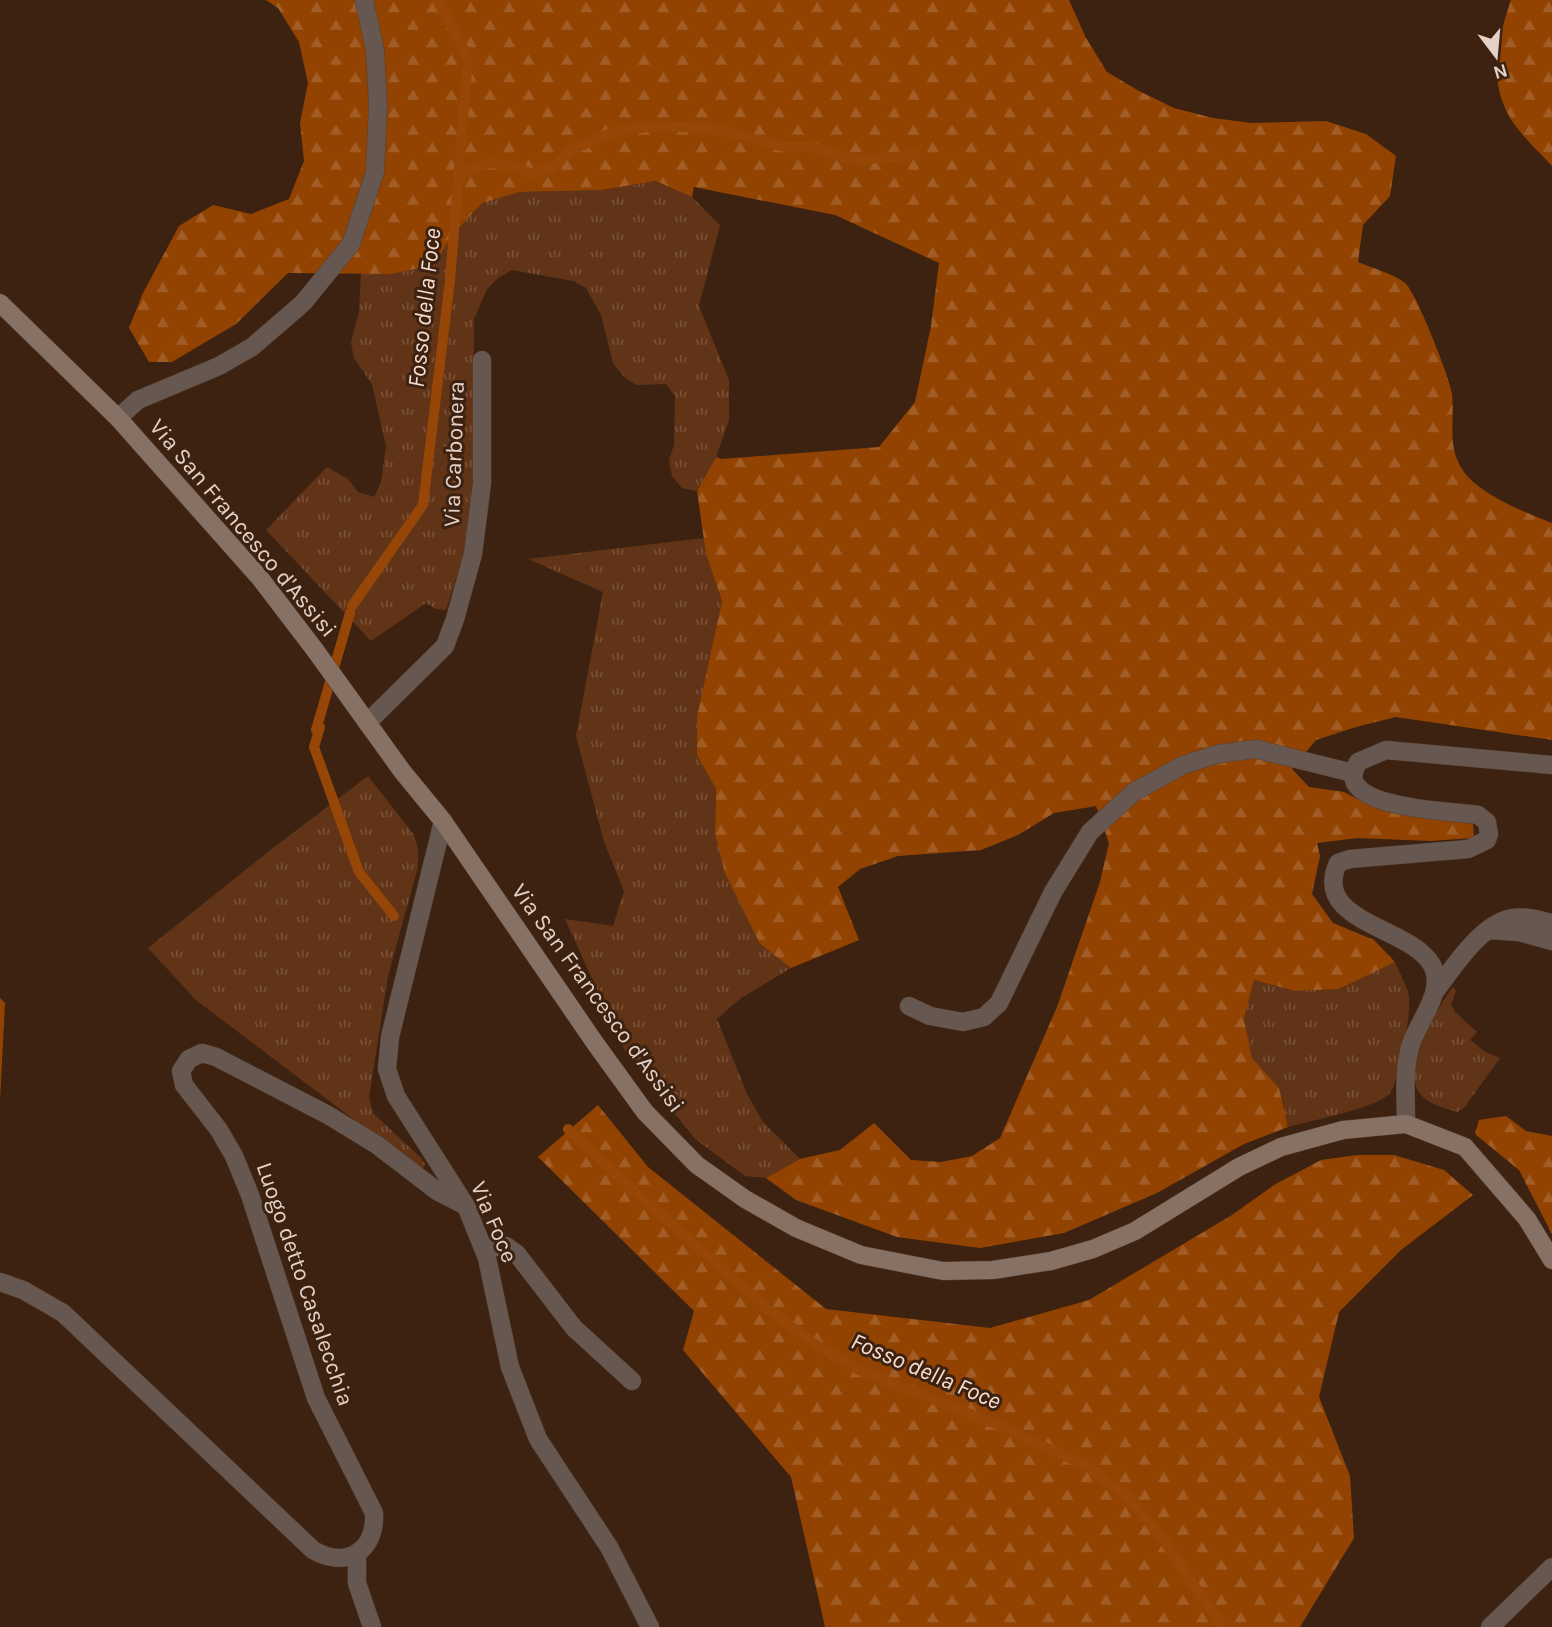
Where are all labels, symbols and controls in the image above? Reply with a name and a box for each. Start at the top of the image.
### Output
north arrow [1461,21,1531,91]
text: N [1491,59,1510,84]
water label: Fosso della Foce [402,227,446,389]
street label: Via Carbonera [438,381,470,527]
street label: Via San Francesco d'Assisi [144,413,342,643]
street label: Via San Francesco d'Assisi [506,878,690,1118]
street label: Luogo detto Casalecchia [251,1159,359,1409]
street label: Via Foce [465,1177,523,1267]
water label: Fosso della Foce [847,1327,1005,1415]

